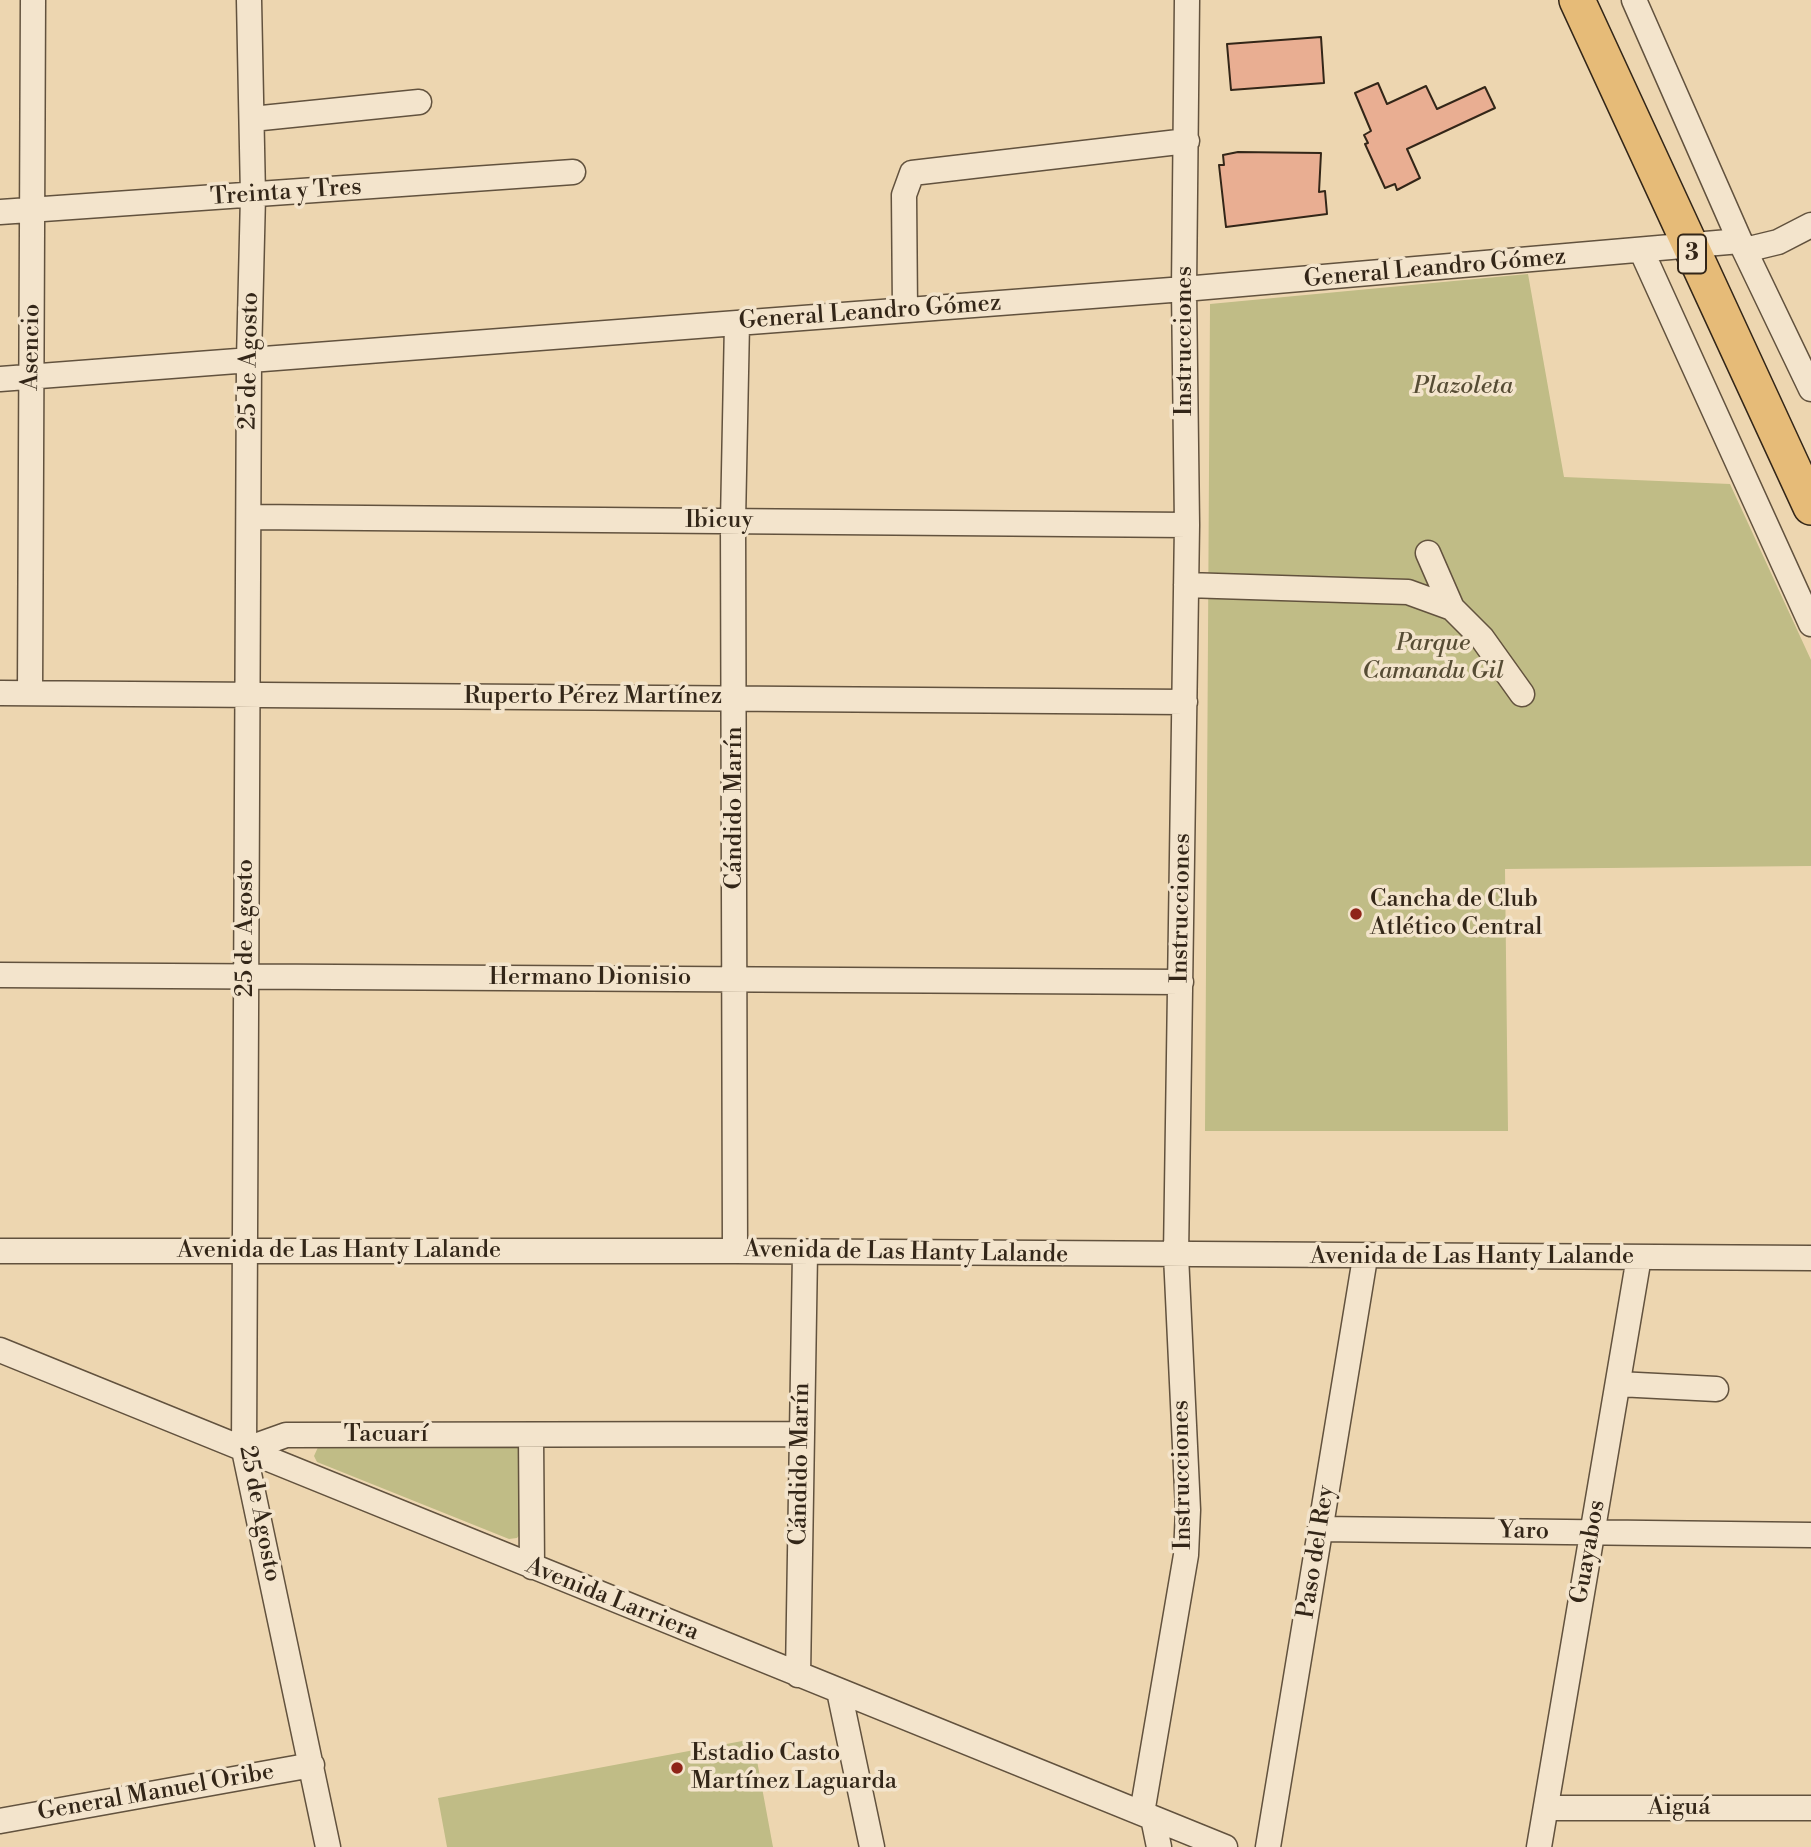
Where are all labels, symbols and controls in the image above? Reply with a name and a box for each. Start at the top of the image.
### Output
street label: Treinta y Tres [209,173,363,213]
road number: 3 [1678,234,1706,274]
street label: General Leandro Gómez [1303,243,1567,295]
street label: Instrucciones [1171,266,1199,416]
street label: General Leandro Gómez [738,289,1002,337]
street label: 25 de Agosto [234,292,266,430]
street label: Asencio [17,303,47,391]
park label: Plazoleta [1413,373,1513,401]
street label: Ibicuy [685,507,753,535]
park label: Parque Camandu Gil [1362,630,1504,686]
street label: Ruperto Pérez Martínez [464,683,722,711]
street label: Cándido Marín [721,727,749,889]
street label: Instrucciones [1166,833,1198,983]
street label: 25 de Agosto [232,859,260,997]
place label: Cancha de Club Atlético Central [1370,886,1542,942]
marker: Cancha de Club Atlético Central [1348,906,1364,922]
street label: Hermano Dionisio [489,964,691,992]
street label: Avenida de Las Hanty Lalande [744,1236,1068,1270]
street label: Avenida de Las Hanty Lalande [177,1237,501,1265]
street label: Avenida de Las Hanty Lalande [1310,1243,1634,1271]
street label: Cándido Marín [785,1382,817,1546]
street label: Instrucciones [1167,1400,1199,1550]
street label: Tacuarí [344,1421,428,1449]
street label: 25 de Agosto [232,1444,286,1584]
street label: Paso del Rey [1292,1484,1342,1620]
street label: Guayabos [1566,1498,1612,1606]
street label: Yaro [1499,1517,1549,1547]
street label: Avenida Larriera [521,1552,703,1648]
place label: Estadio Casto Martínez Laguarda [691,1740,897,1796]
street label: General Manuel Oribe [36,1758,276,1828]
marker: Estadio Casto Martínez Laguarda [669,1760,685,1776]
street label: Aiguá [1648,1794,1710,1822]

